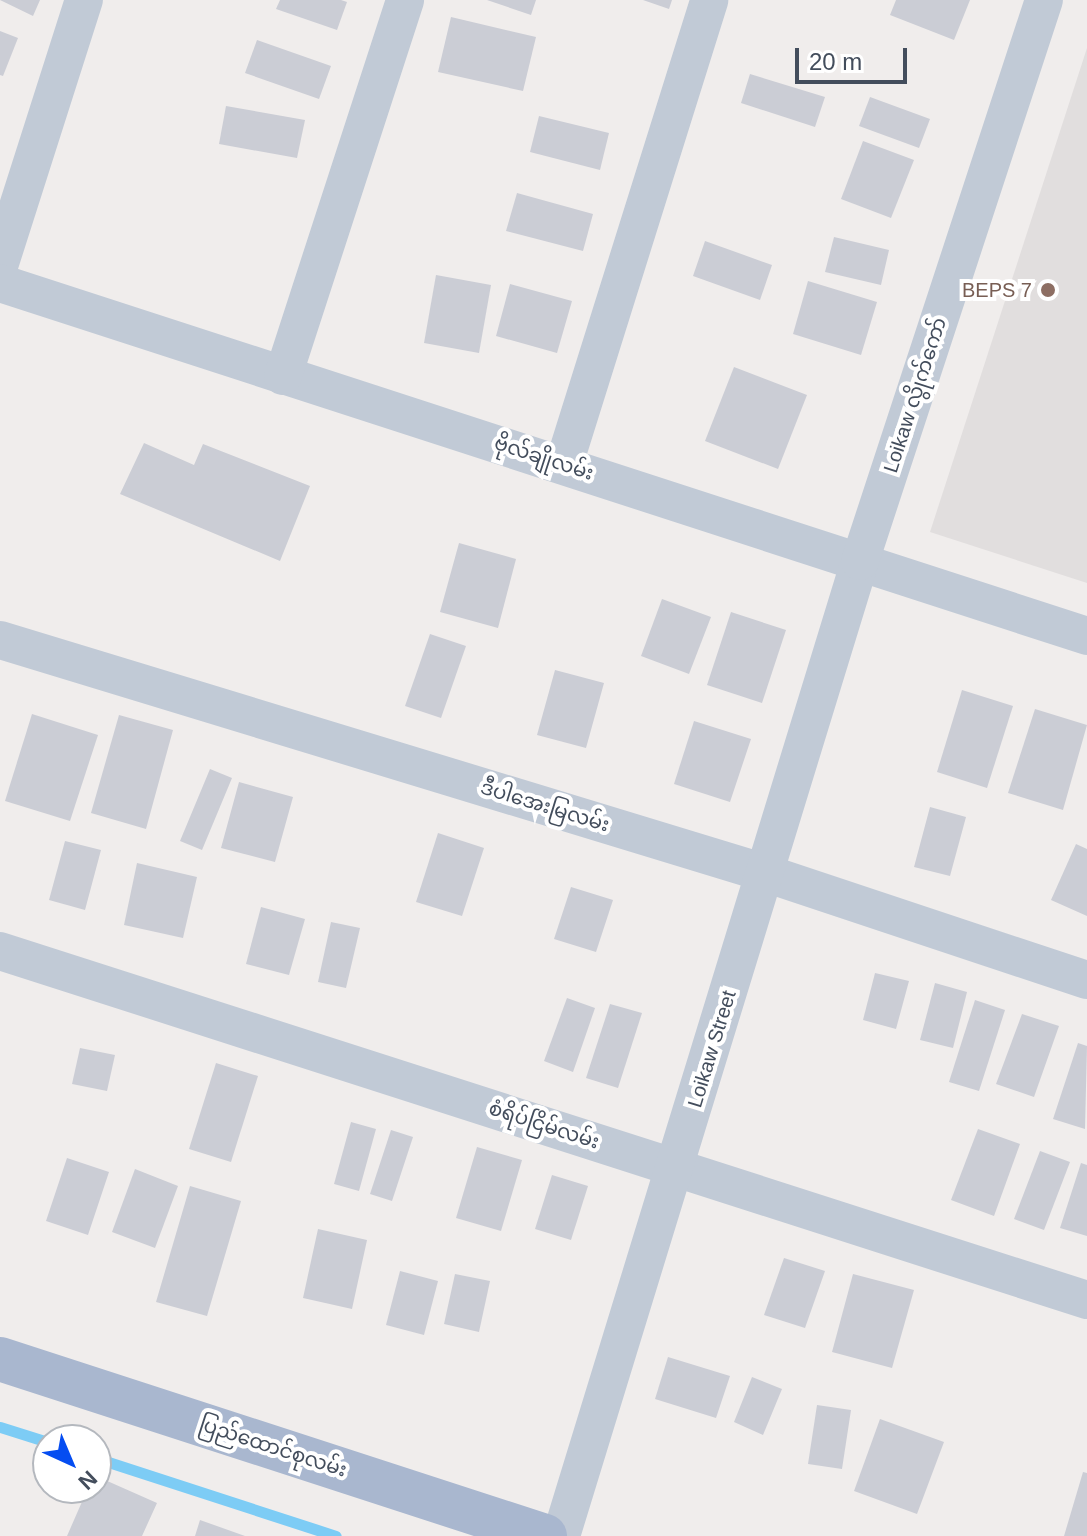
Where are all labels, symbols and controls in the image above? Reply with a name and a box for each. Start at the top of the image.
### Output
scale bar [799,32,911,82]
text: 20 m [809,48,862,75]
place label: BEPS 7 [962,278,1032,302]
marker: BEPS 7 [1039,281,1057,299]
street label: Loikaw လွိုက်ကော် [879,314,951,476]
street label: ဗိုလ်ချိုလမ်း [491,431,597,485]
street label: ဒီပါအေးမြလမ်း [478,775,612,837]
street label: Loikaw Street [683,988,741,1110]
street label: စံရိပ်ငြိမ်လမ်း [486,1096,602,1154]
street label: ပြည်ထောင်စုလမ်း [196,1412,350,1482]
north arrow [32,1424,112,1504]
text: N [73,1466,102,1495]

